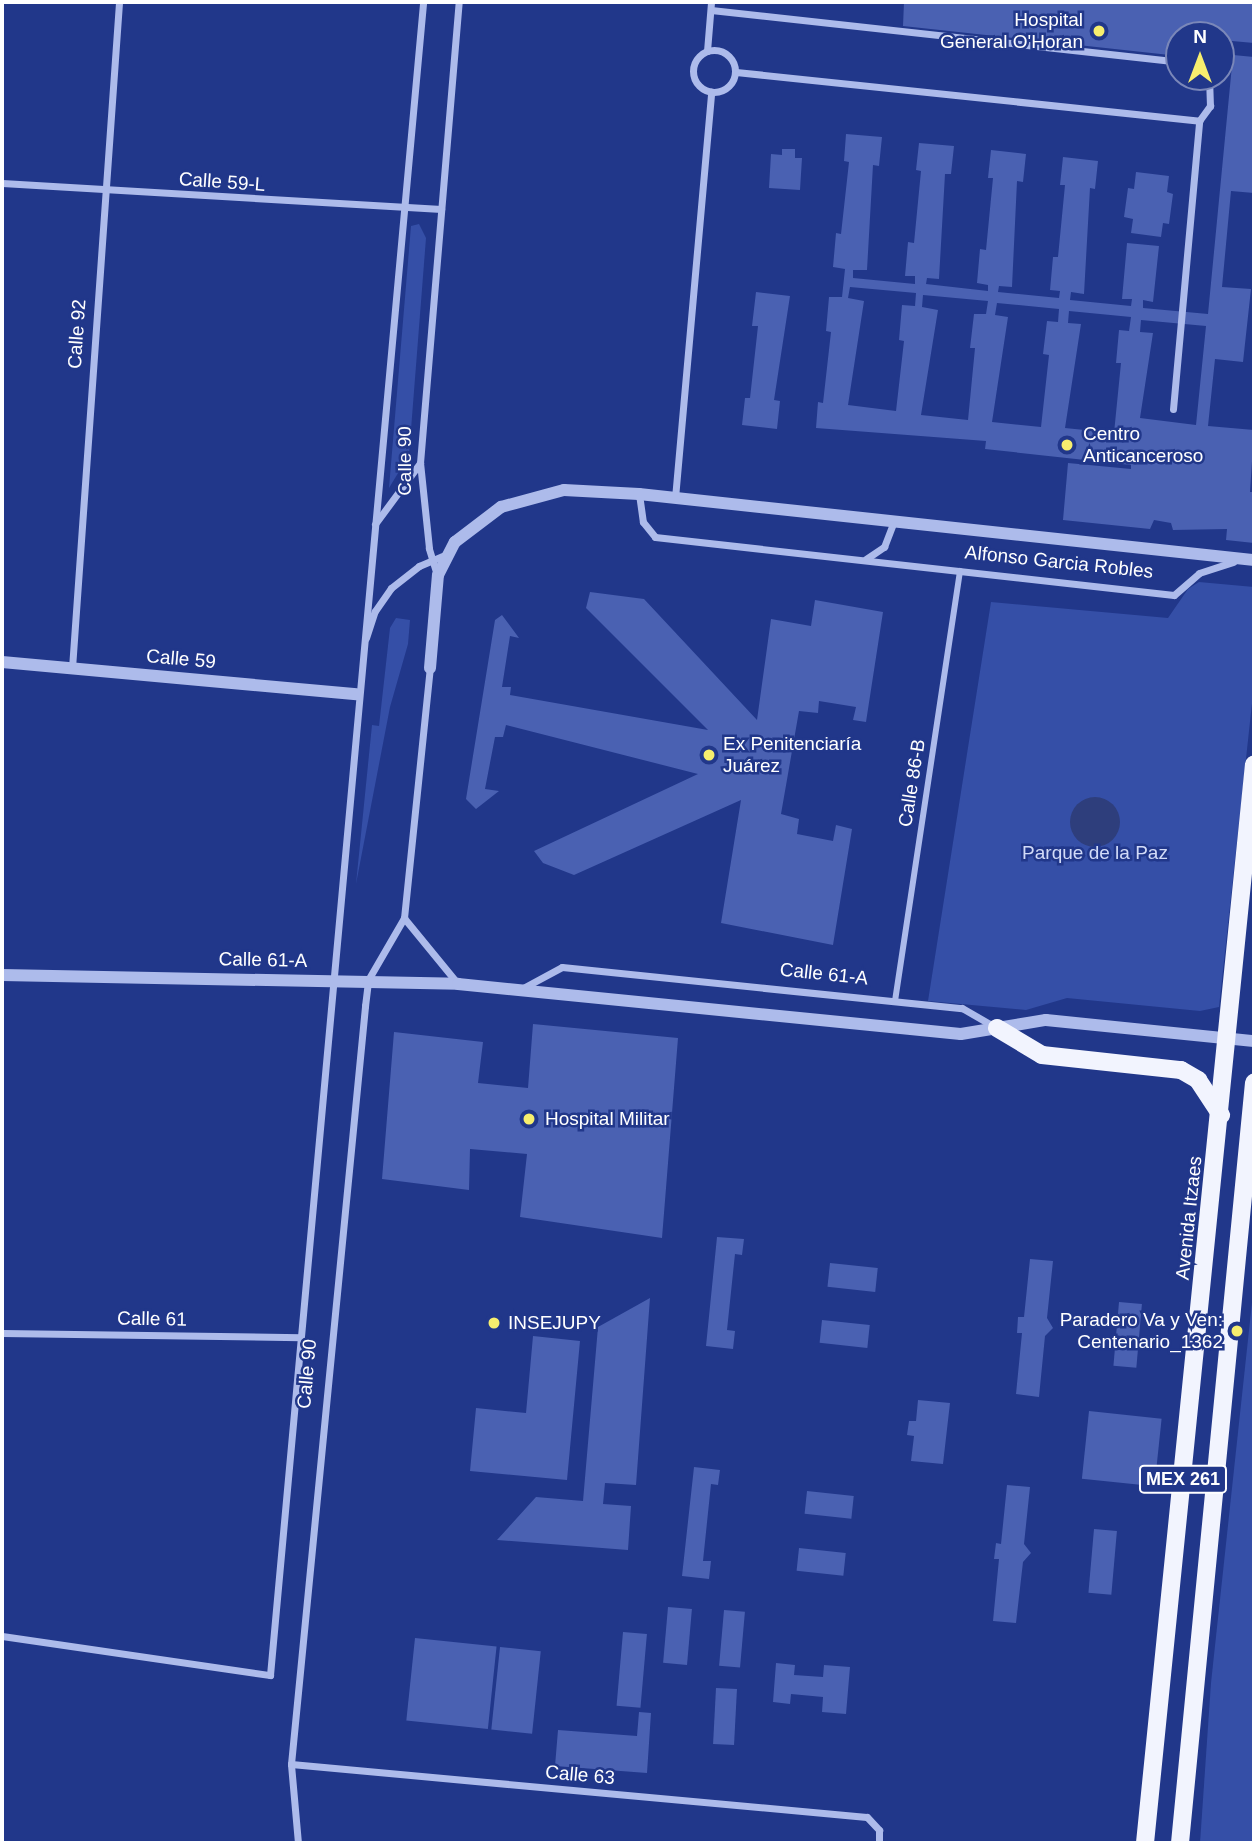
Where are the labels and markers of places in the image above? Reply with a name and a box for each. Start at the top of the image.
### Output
place label: Hospital General O'Horan [940,9,1083,53]
marker: Hospital General O'Horan [1089,21,1109,41]
place label: Centro Anticanceroso [1083,423,1203,467]
marker: Centro Anticanceroso [1057,435,1077,455]
place label: Ex Penitenciaría Juárez [723,733,861,777]
marker: Ex Penitenciaría Juárez [701,747,717,763]
place label: Hospital Militar [545,1108,670,1130]
marker: Hospital Militar [519,1109,539,1129]
place label: Paradero Va y Ven: Centenario_1362 [1060,1309,1223,1353]
place label: INSEJUPY [508,1312,601,1334]
marker: INSEJUPY [486,1315,502,1331]
marker: Paradero Va y Ven: Centenario_1362 [1229,1323,1245,1339]

